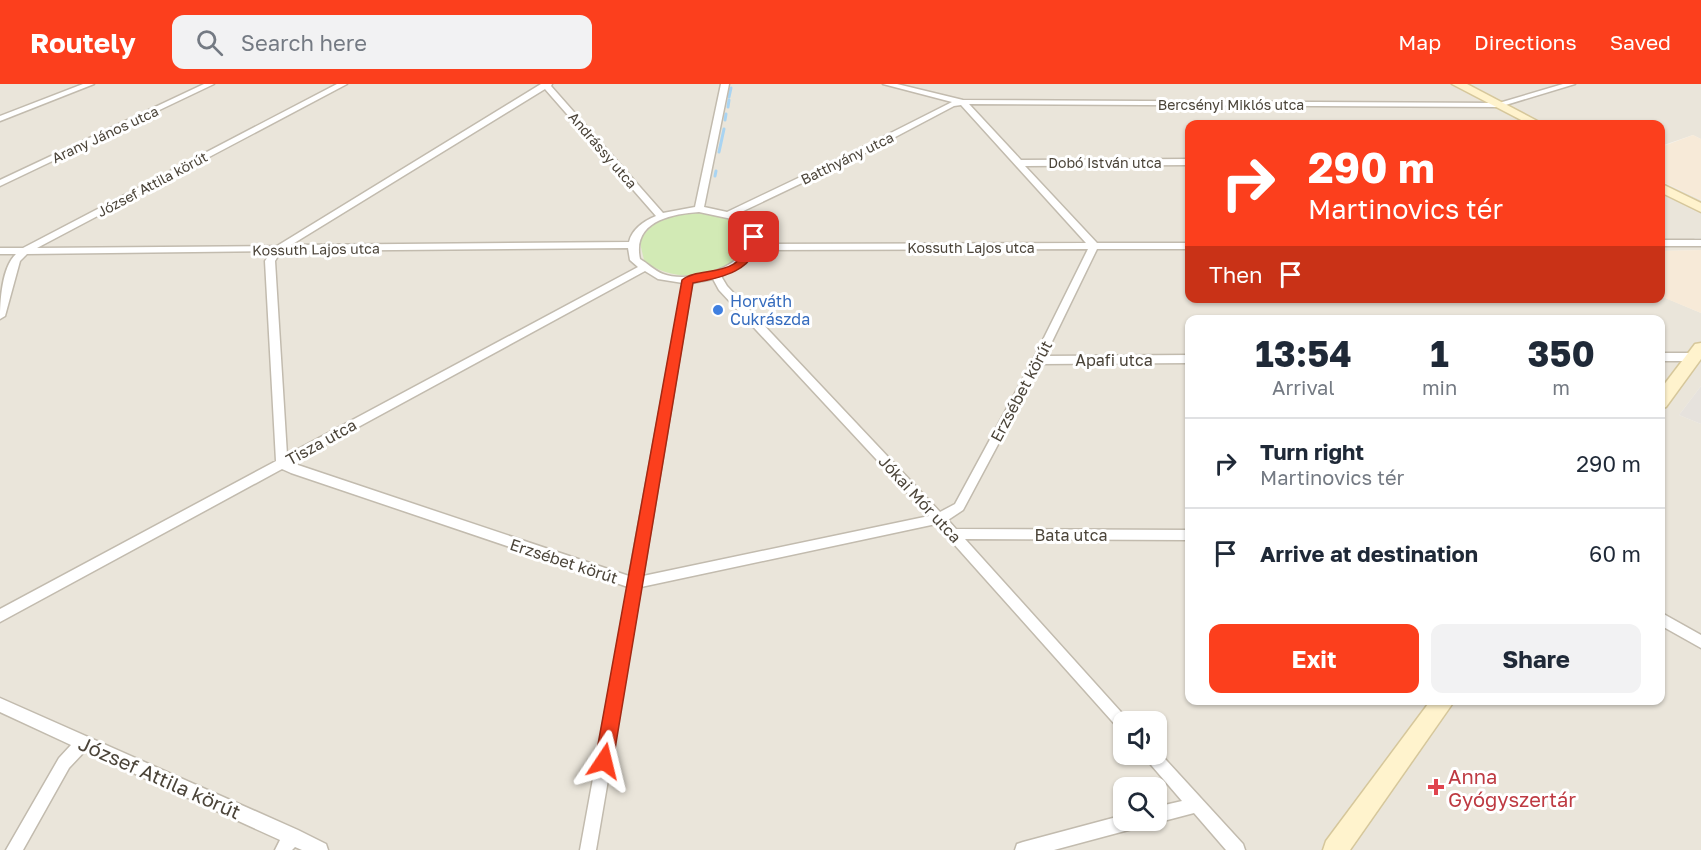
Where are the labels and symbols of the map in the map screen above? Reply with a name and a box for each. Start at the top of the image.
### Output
street label: Bercsényi Miklós utca [1158,96,1304,113]
street label: Arany János utca [49,102,161,166]
street label: Andrássy utca [565,108,641,192]
street label: Batthyány utca [798,128,896,188]
street label: József Attila körút [94,148,210,220]
street label: Dobó István utca [1048,154,1162,171]
pin [728,211,779,262]
street label: Kossuth Lajos utca [252,239,380,259]
street label: Kossuth Lajos utca [907,239,1035,256]
place label: Horváth Cukrászda [730,291,810,329]
marker: Horváth Cukrászda [711,303,725,317]
street label: Erzsébet körút [986,337,1056,445]
street label: Apafi utca [1075,350,1153,370]
street label: Tisza utca [282,414,360,470]
street label: Jókai Mór utca [874,451,966,547]
street label: Bata utca [1035,525,1107,545]
street label: Erzsébet körút [508,534,620,588]
position arrow [572,729,636,793]
street label: József Attila körút [75,730,245,824]
place label: Anna Gyógyszertár [1448,764,1576,811]
marker: Anna Gyógyszertár [1429,780,1443,794]

